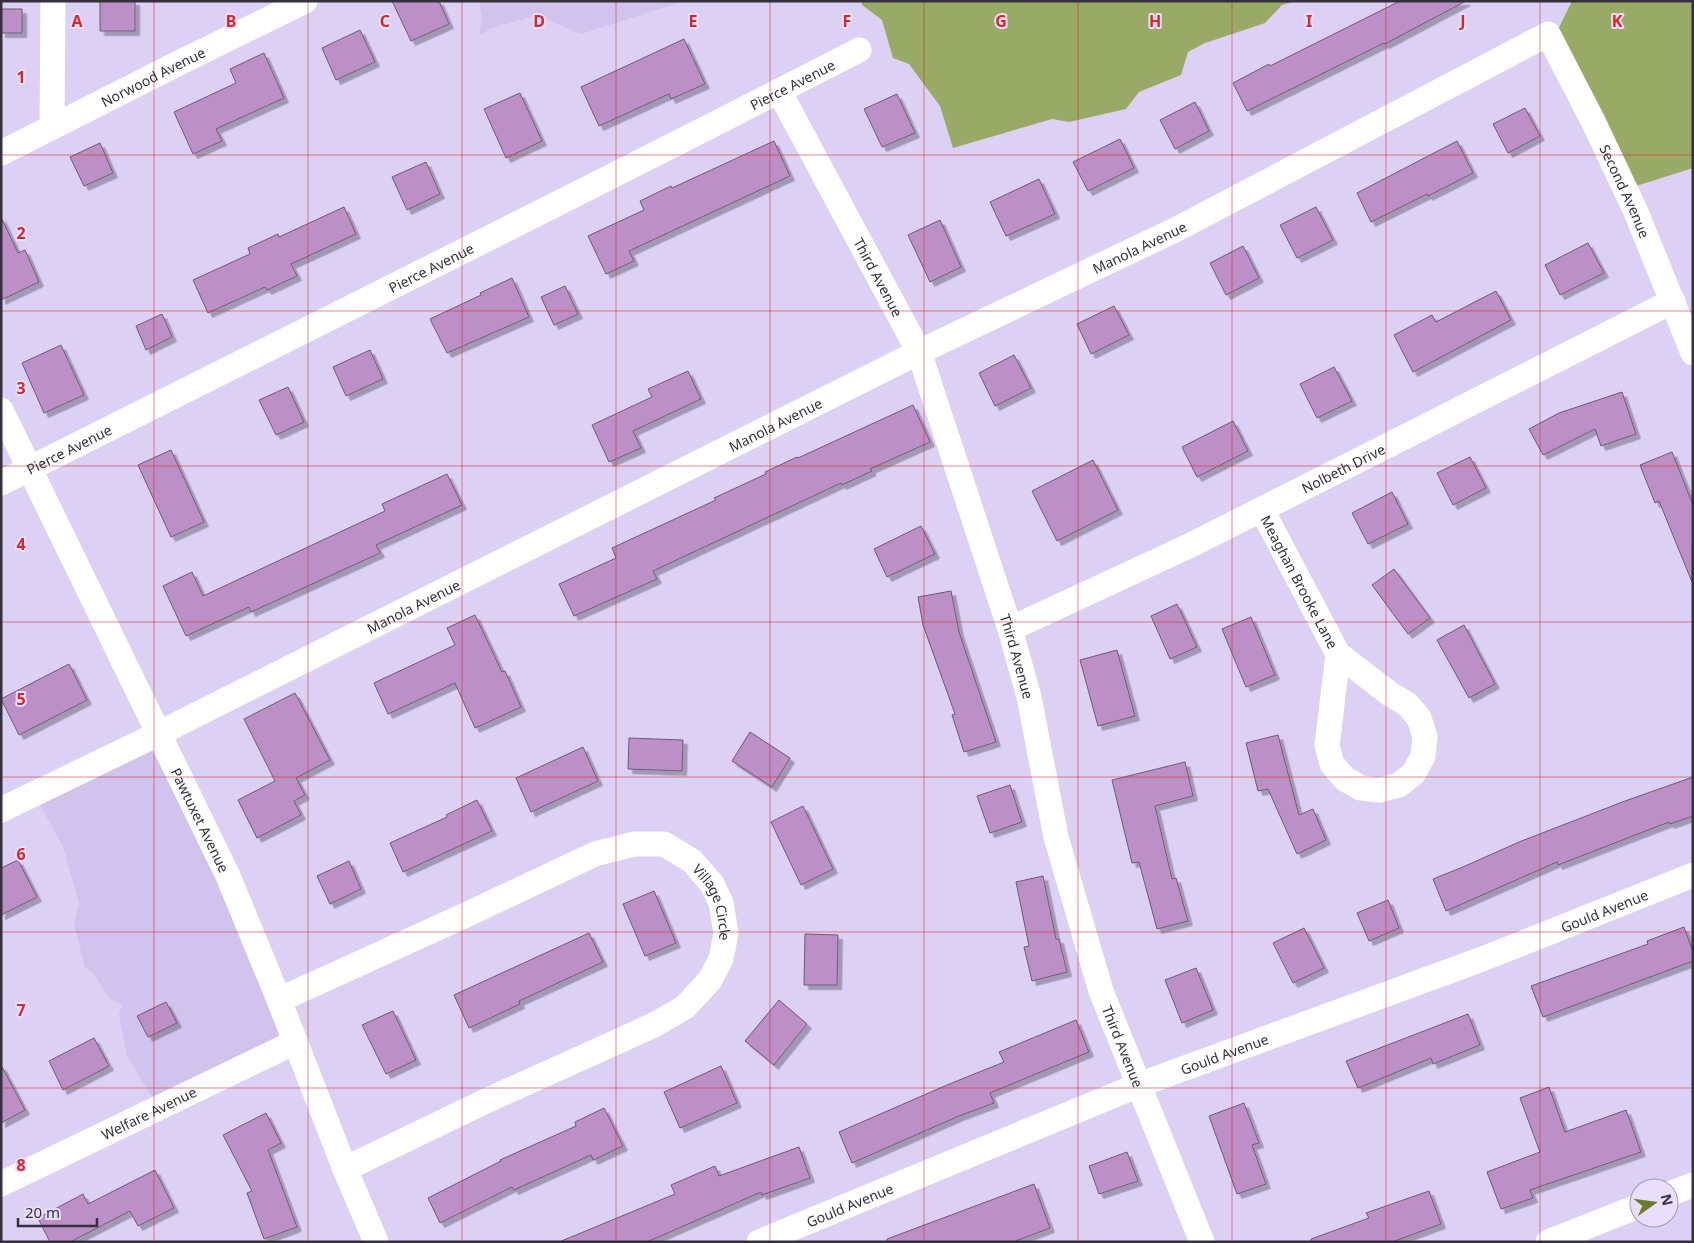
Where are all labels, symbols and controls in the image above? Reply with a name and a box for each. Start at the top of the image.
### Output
text: A [71,10,83,32]
text: B [226,10,236,32]
text: C [380,10,390,32]
text: D [533,10,545,32]
text: E [689,10,698,32]
text: F [843,10,851,32]
text: G [995,10,1007,32]
text: H [1149,10,1161,32]
text: I [1306,10,1312,32]
text: J [1458,10,1466,32]
text: K [1612,10,1623,32]
street label: Norwood Avenue [97,42,208,111]
street label: Pierce Avenue [746,55,838,114]
text: 1 [16,66,26,88]
street label: Second Avenue [1596,141,1655,241]
street label: Manola Avenue [1089,216,1190,277]
text: 2 [16,222,26,244]
street label: Third Avenue [850,234,908,320]
street label: Pierce Avenue [385,238,477,297]
text: 3 [16,377,26,399]
street label: Manola Avenue [725,393,825,456]
street label: Pierce Avenue [23,419,115,478]
street label: Nolbeth Drive [1298,439,1388,497]
street label: Meaghan Brooke Lane [1257,512,1343,652]
text: 4 [16,533,26,555]
street label: Manola Avenue [363,574,463,637]
street label: Third Avenue [996,612,1038,701]
text: 5 [16,688,26,710]
street label: Pawtuxet Avenue [167,765,234,875]
text: 6 [16,843,26,865]
street label: Village Circle [689,859,735,942]
street label: Gould Avenue [1558,884,1651,936]
text: 7 [16,999,26,1021]
street label: Third Avenue [1098,1002,1148,1090]
street label: Gould Avenue [1178,1029,1271,1079]
street label: Welfare Avenue [98,1082,199,1144]
text: 8 [16,1154,26,1176]
street label: Gould Avenue [803,1178,896,1231]
north arrow [1629,1178,1679,1228]
text: N [1657,1192,1678,1208]
scale bar [18,1196,96,1228]
text: 20 m [25,1202,60,1222]

